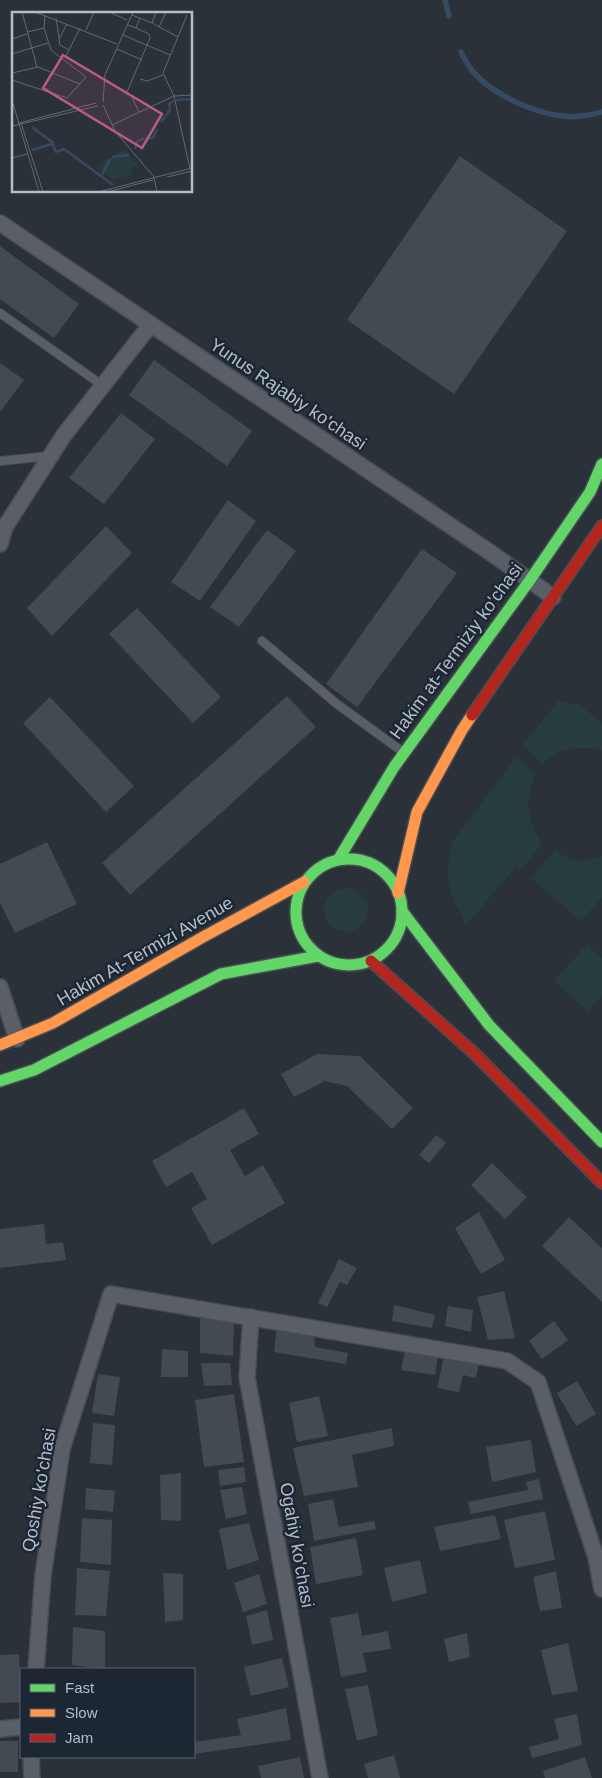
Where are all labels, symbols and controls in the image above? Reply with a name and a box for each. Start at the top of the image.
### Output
inset map [12,12,192,192]
street label: Yunus Rajabiy ko'chasi [206,334,370,454]
street label: Hakim at-Termiziy ko'chasi [385,559,527,743]
street label: Hakim At-Termizi Avenue [54,892,236,1010]
street label: Qoshiy ko'chasi [18,1426,60,1554]
street label: Ogahiy ko'chasi [276,1481,318,1609]
legend [20,1668,195,1758]
text: Fast [65,1679,95,1696]
text: Slow [65,1704,98,1721]
text: Jam [65,1729,93,1746]

